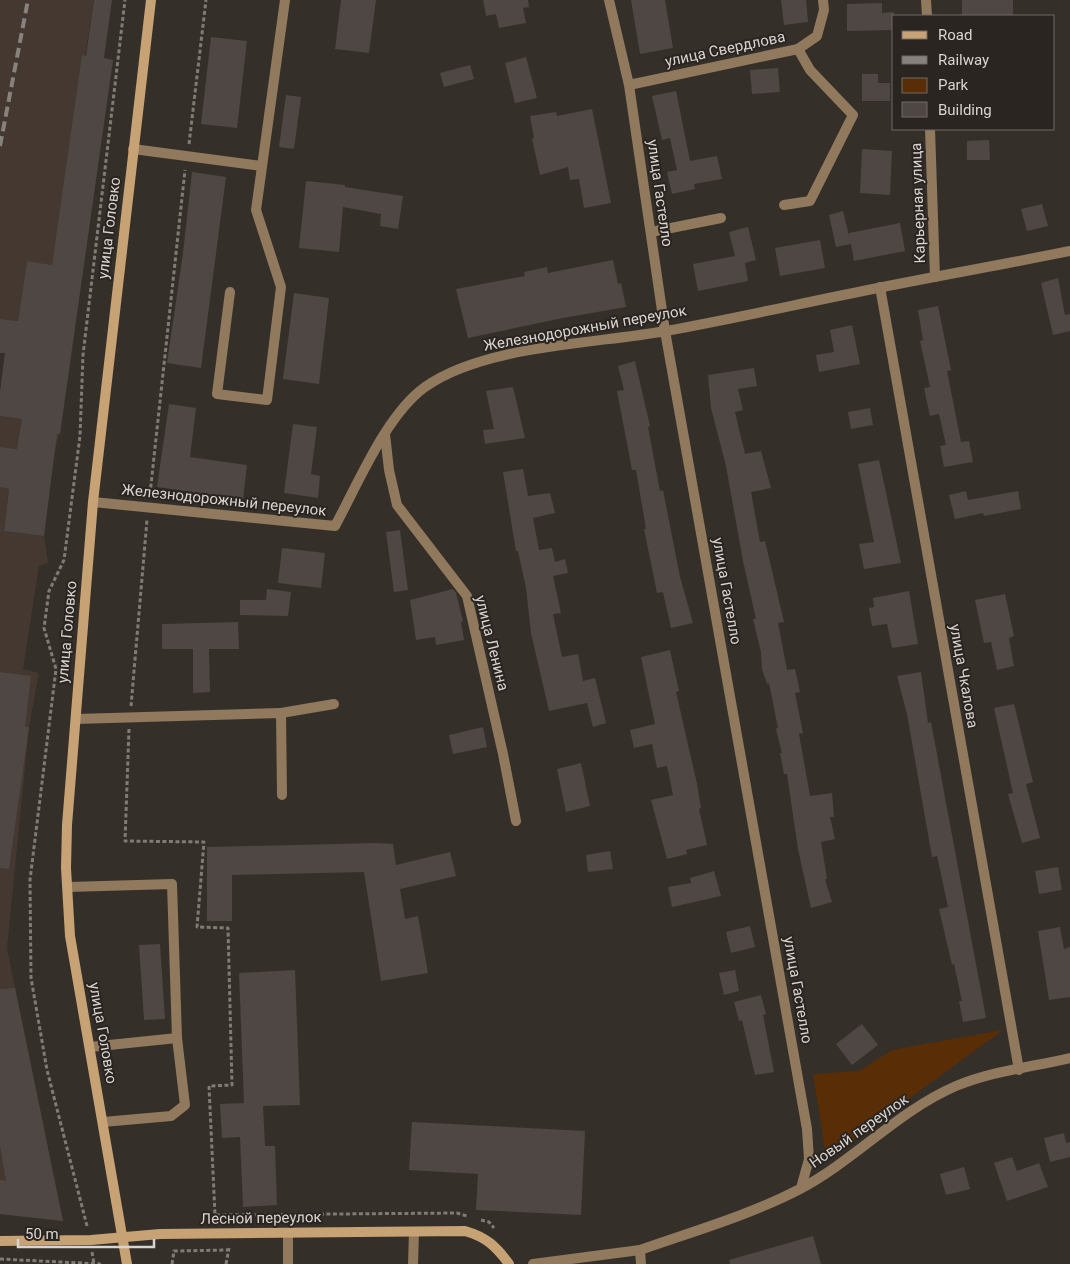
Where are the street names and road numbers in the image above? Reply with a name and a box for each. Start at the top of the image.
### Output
street label: улица Свердлова [663,27,787,71]
street label: улица Гастелло [644,138,676,248]
street label: Карьерная улица [907,142,929,264]
street label: улица Головко [94,176,124,280]
street label: Железнодорожный переулок [482,301,688,355]
street label: Железнодорожный переулок [121,480,327,520]
street label: улица Гастелло [709,536,745,646]
street label: улица Головко [54,580,80,684]
street label: улица Ленина [471,593,513,693]
street label: улица Чкалова [946,623,982,729]
street label: улица Гастелло [780,935,816,1045]
street label: улица Головко [85,981,121,1085]
street label: Новый переулок [806,1090,912,1172]
street label: Лесной переулок [200,1208,322,1228]

